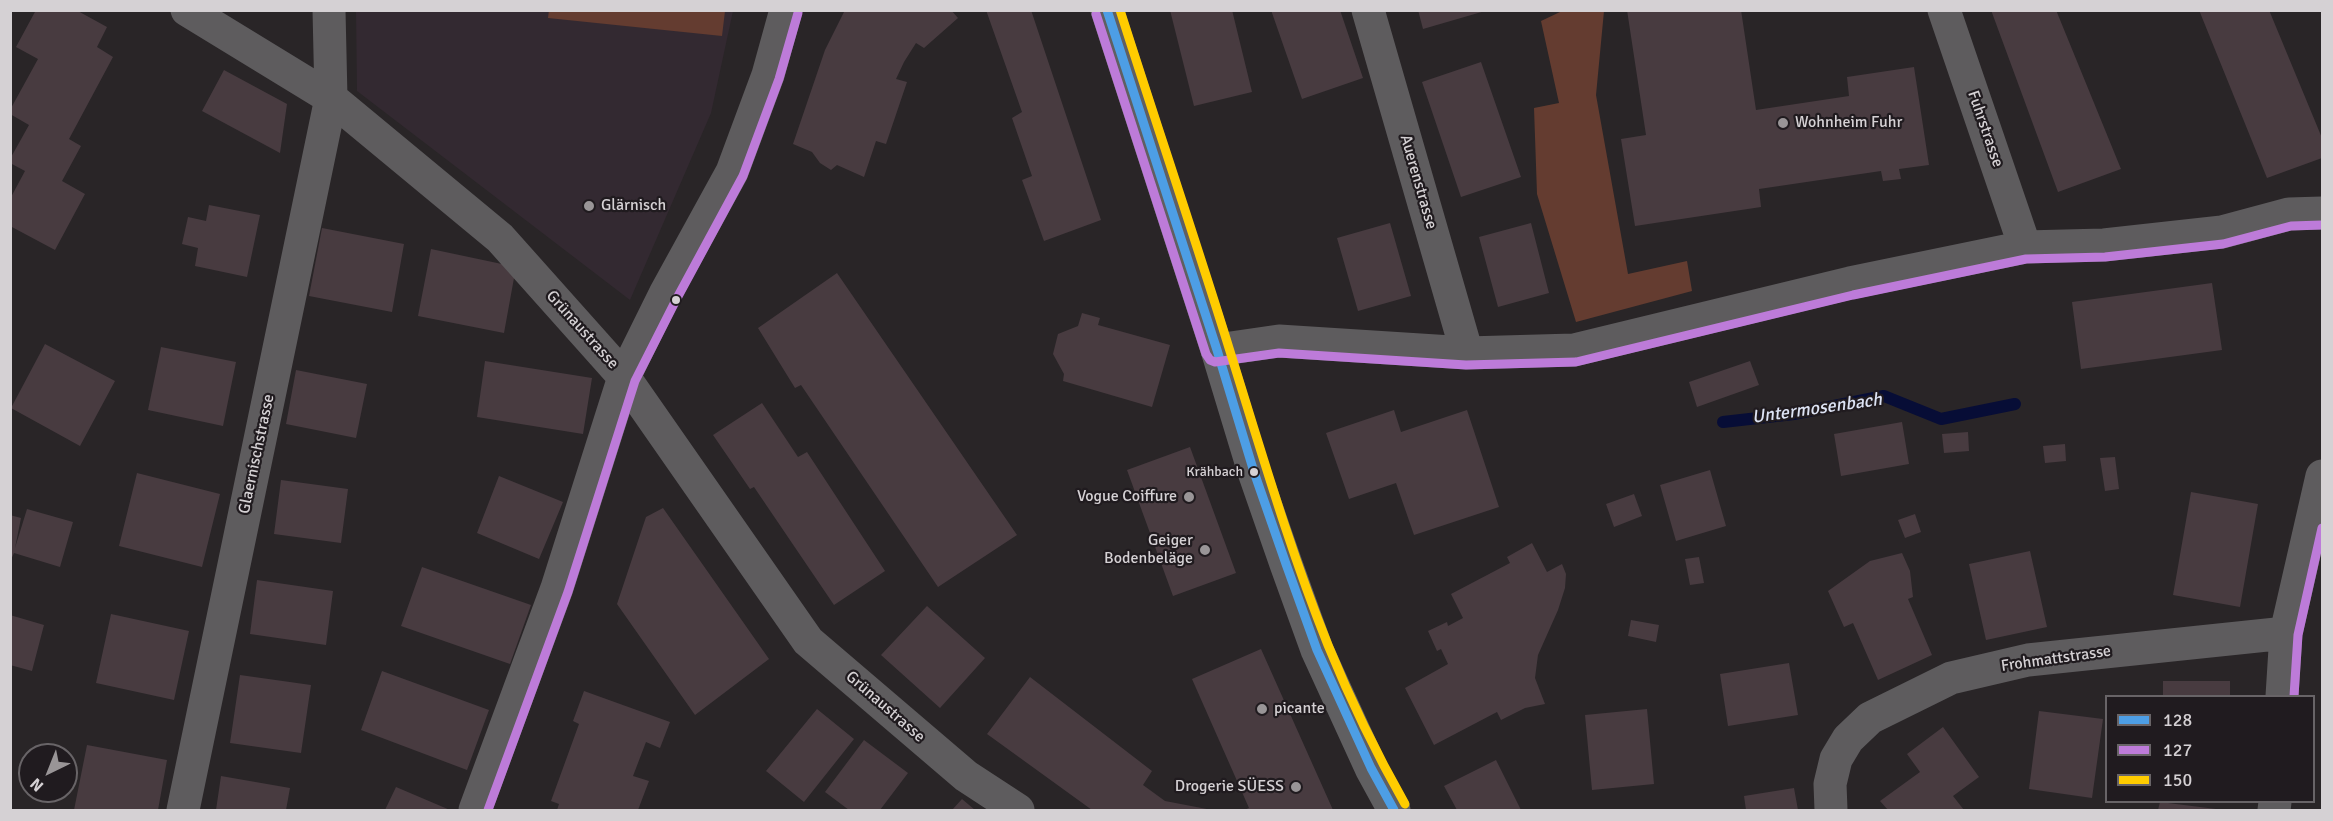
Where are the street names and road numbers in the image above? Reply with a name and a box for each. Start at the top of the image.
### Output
street label: Fuhrstrasse [1963,88,2007,170]
street label: Auerenstrasse [1395,133,1441,231]
street label: Grünaustrasse [542,287,622,373]
street label: Glaernischstrasse [235,392,279,516]
street label: Frohmattstrasse [2000,642,2112,676]
street label: Grünaustrasse [841,667,929,747]

